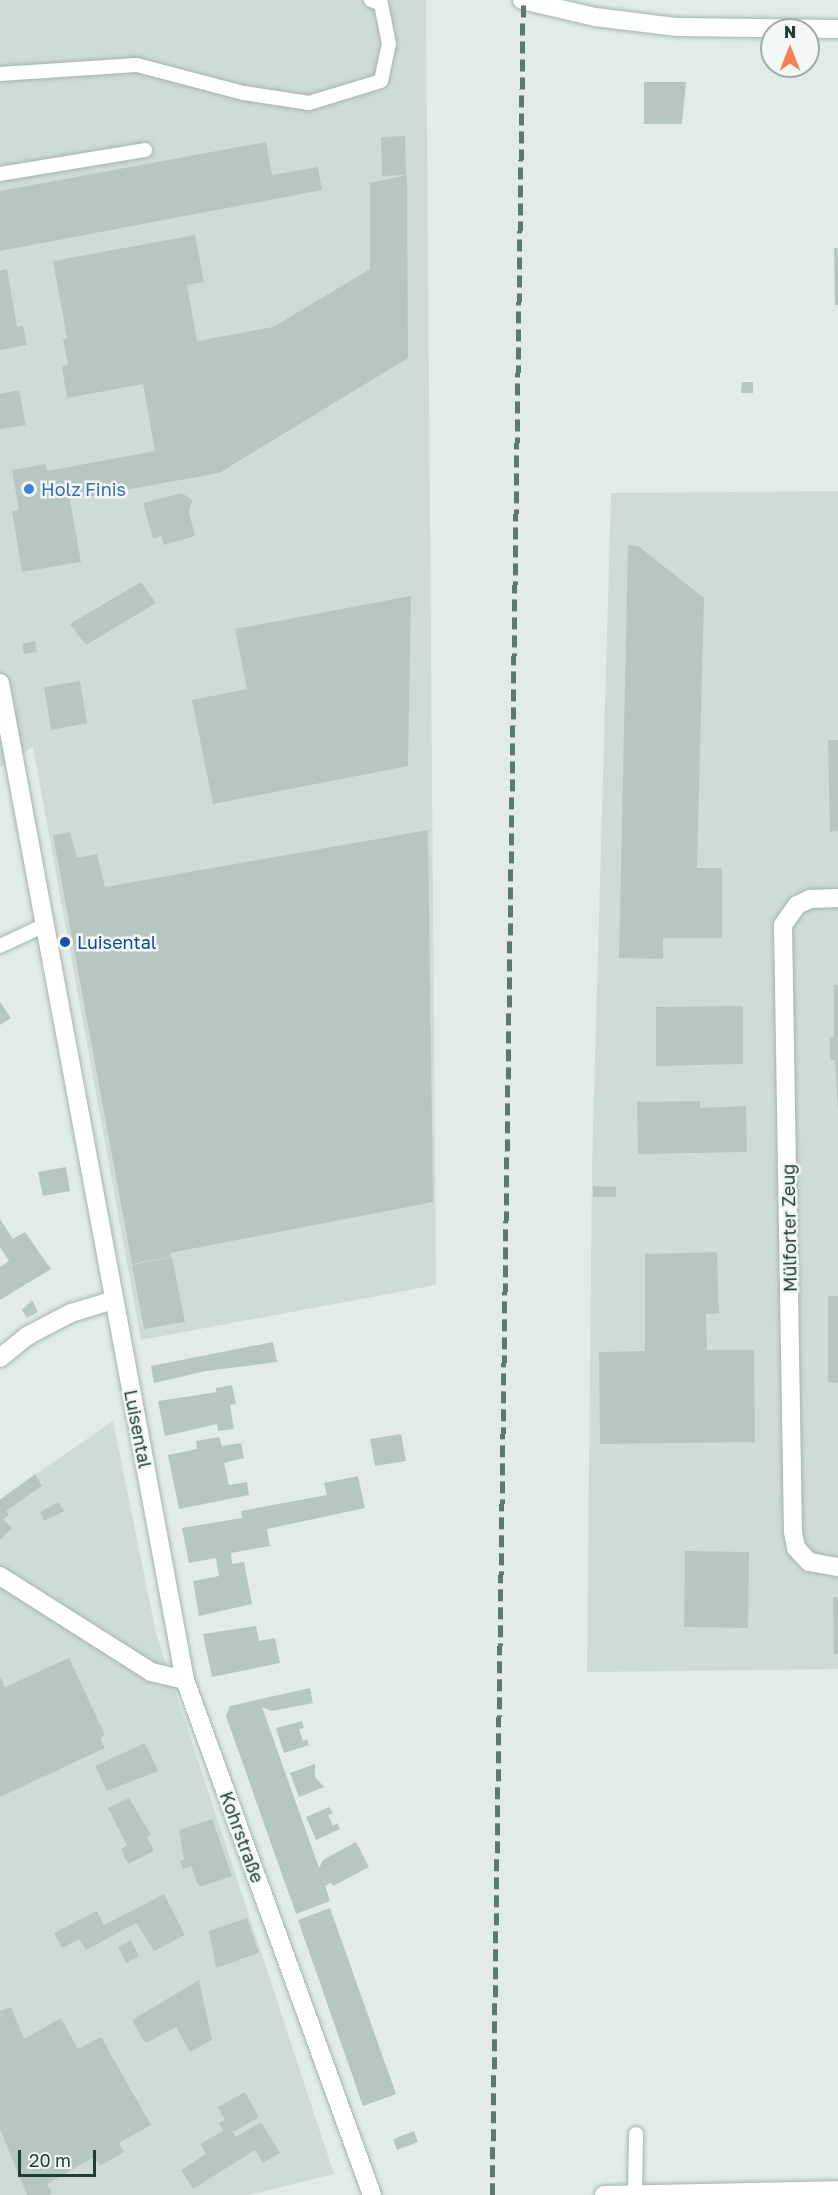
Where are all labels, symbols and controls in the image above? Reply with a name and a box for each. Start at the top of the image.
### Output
north arrow [760,18,820,78]
text: N [784,22,796,42]
place label: Holz Finis [41,478,126,500]
marker: Holz Finis [22,482,36,496]
place label: Luisental [77,931,157,953]
marker: Luisental [58,935,72,949]
street label: Mülforter Zeug [777,1164,801,1292]
street label: Luisental [120,1388,156,1470]
street label: Kohrstraße [216,1788,268,1886]
scale bar [21,2138,99,2176]
text: 20 m [29,2149,71,2171]

